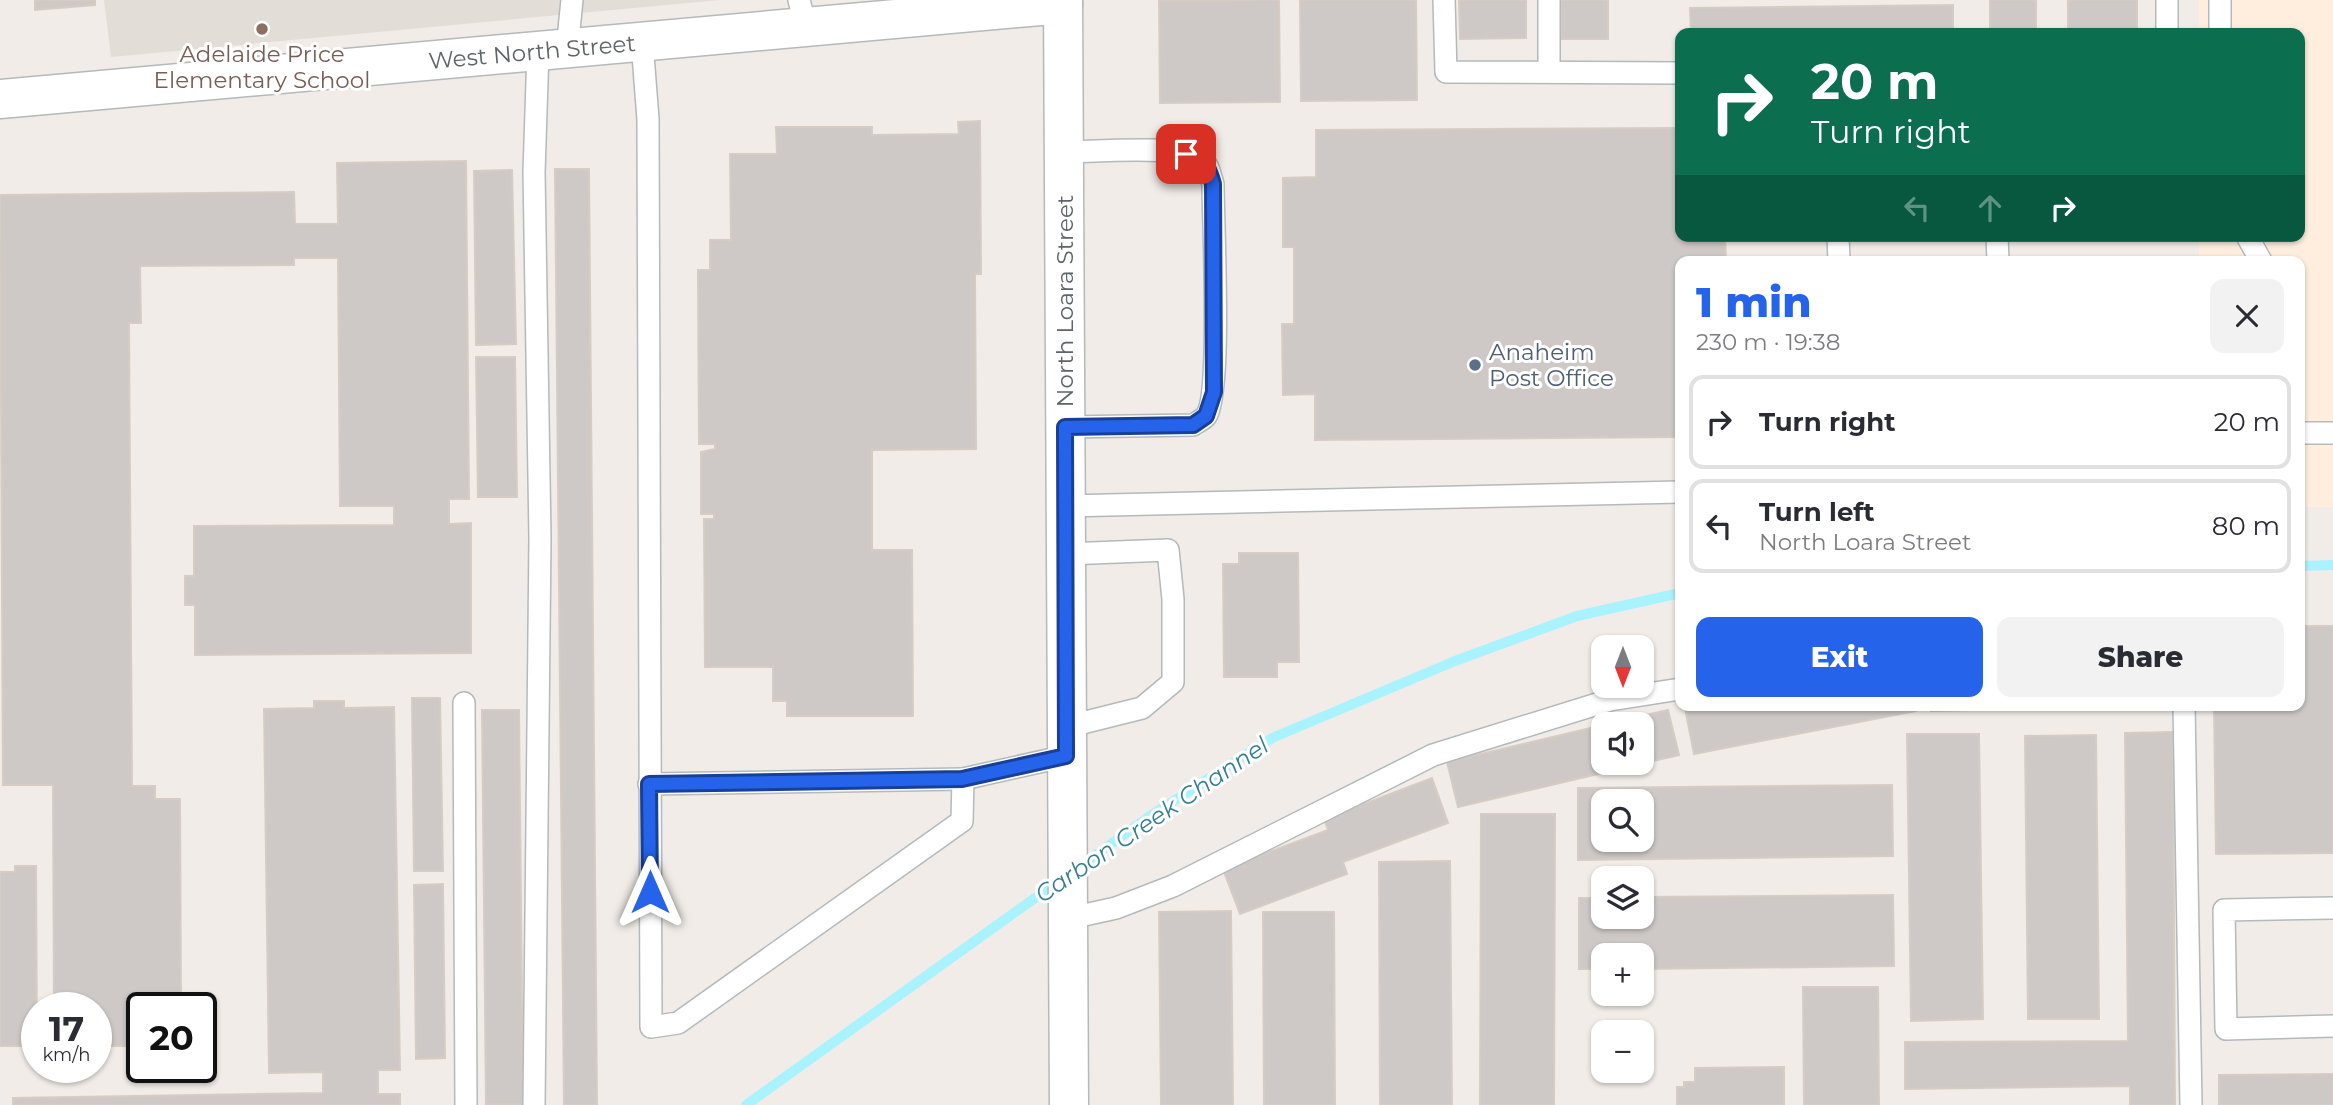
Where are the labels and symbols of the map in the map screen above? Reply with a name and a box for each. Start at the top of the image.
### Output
marker: Adelaide Price Elementary School [254,21,270,37]
street label: West North Street [427,29,637,75]
place label: Adelaide Price Elementary School [154,40,370,94]
pin [1156,124,1216,184]
street label: North Loara Street [1051,195,1079,407]
place label: Anaheim Post Office [1489,338,1614,392]
marker: Anaheim Post Office [1467,357,1483,373]
north arrow [1591,635,1654,698]
water label: Carbon Creek Channel [1029,730,1274,909]
position arrow [613,855,687,929]
speed limit sign: 20 [126,992,217,1083]

